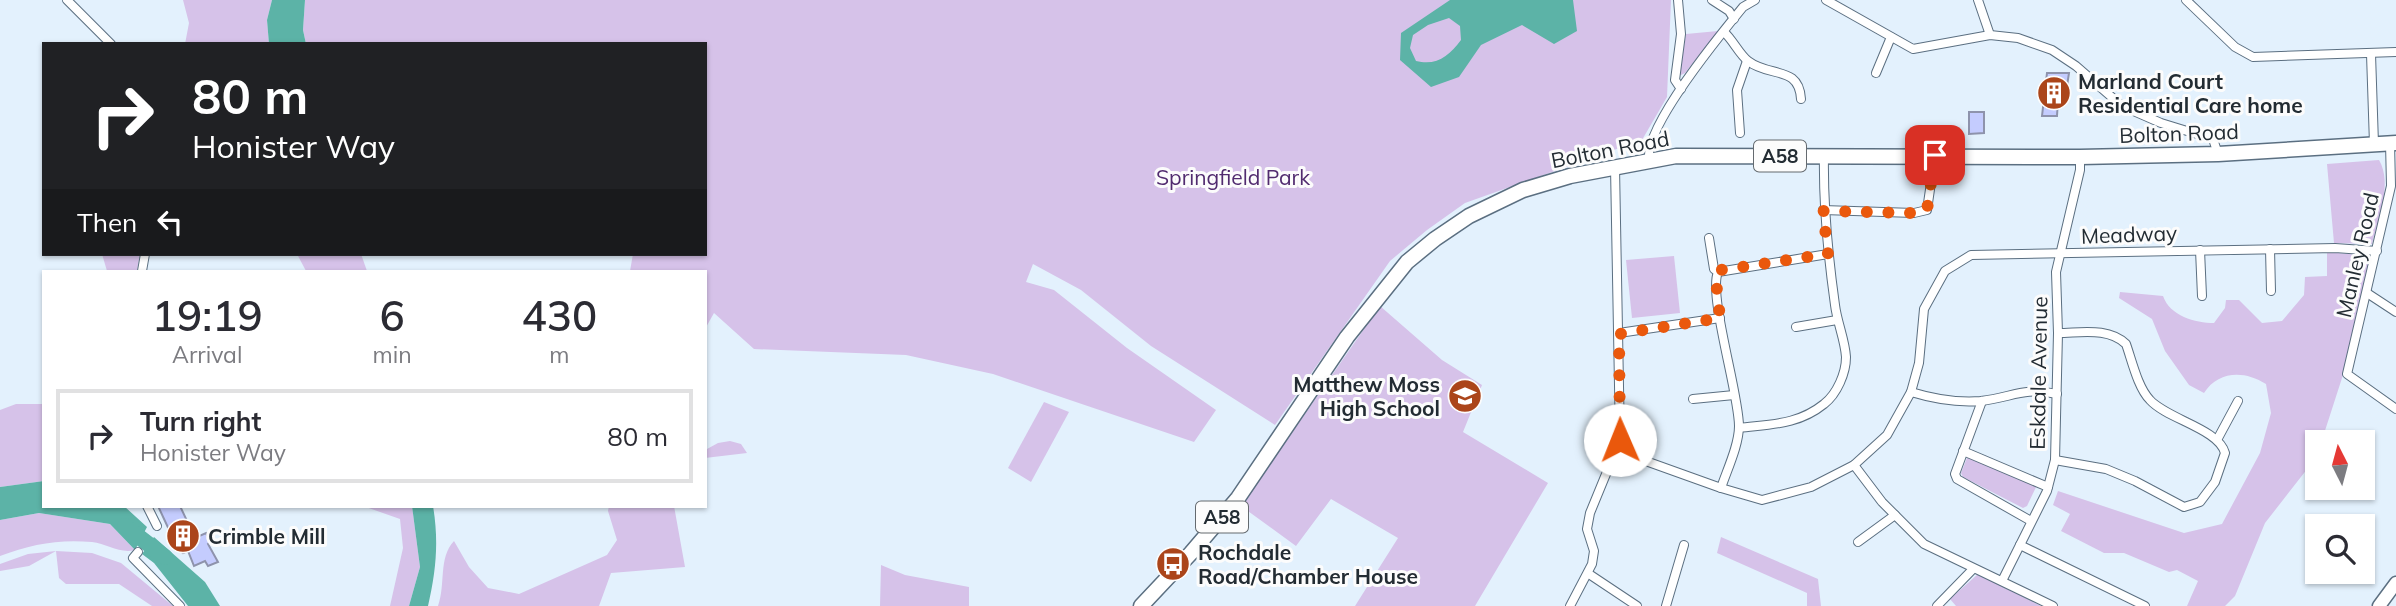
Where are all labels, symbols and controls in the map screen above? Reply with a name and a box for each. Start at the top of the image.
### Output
text: 80 m [192,65,308,126]
place label: Marland Court Residential Care home [2078,68,2303,118]
icon: right [77,70,168,161]
building icon: Marland Court Residential Care home [2035,74,2073,112]
street label: Bolton Road [2119,118,2239,148]
street label: Bolton Road [1549,125,1671,173]
pin [1905,125,1965,185]
text: Honister Way [192,126,395,166]
icon: arrive [1916,136,1954,174]
road number: A58 [1754,140,1806,172]
park label: Springfield Park [1156,164,1310,190]
street label: Manley Road [2330,190,2384,320]
icon: left [151,203,189,241]
text: Then [77,206,137,239]
street label: Meadway [2080,219,2178,249]
text: 19:19 [152,289,263,342]
text: 6 [379,289,405,342]
text: 430 [522,289,597,342]
street label: Eskdale Avenue [2024,296,2052,450]
text: Arrival [172,340,242,369]
text: min [372,340,412,369]
text: m [549,340,569,369]
place label: Matthew Moss High School [1293,371,1440,421]
school or university icon: Matthew Moss High School [1446,377,1484,415]
position arrow [1583,403,1657,477]
text: Turn right [140,405,261,438]
icon: right [81,417,119,455]
text: 80 m [607,420,668,453]
north arrow [2305,430,2375,500]
map controls [2305,430,2375,584]
text: Honister Way [140,438,286,467]
road number: A58 [1196,502,1248,532]
button: search [2305,514,2375,584]
building icon: Crimble Mill [164,517,202,555]
place label: Crimble Mill [208,523,325,549]
place label: Rochdale Road/Chamber House [1198,539,1418,589]
bus stop icon: Rochdale Road/Chamber House [1154,545,1192,583]

